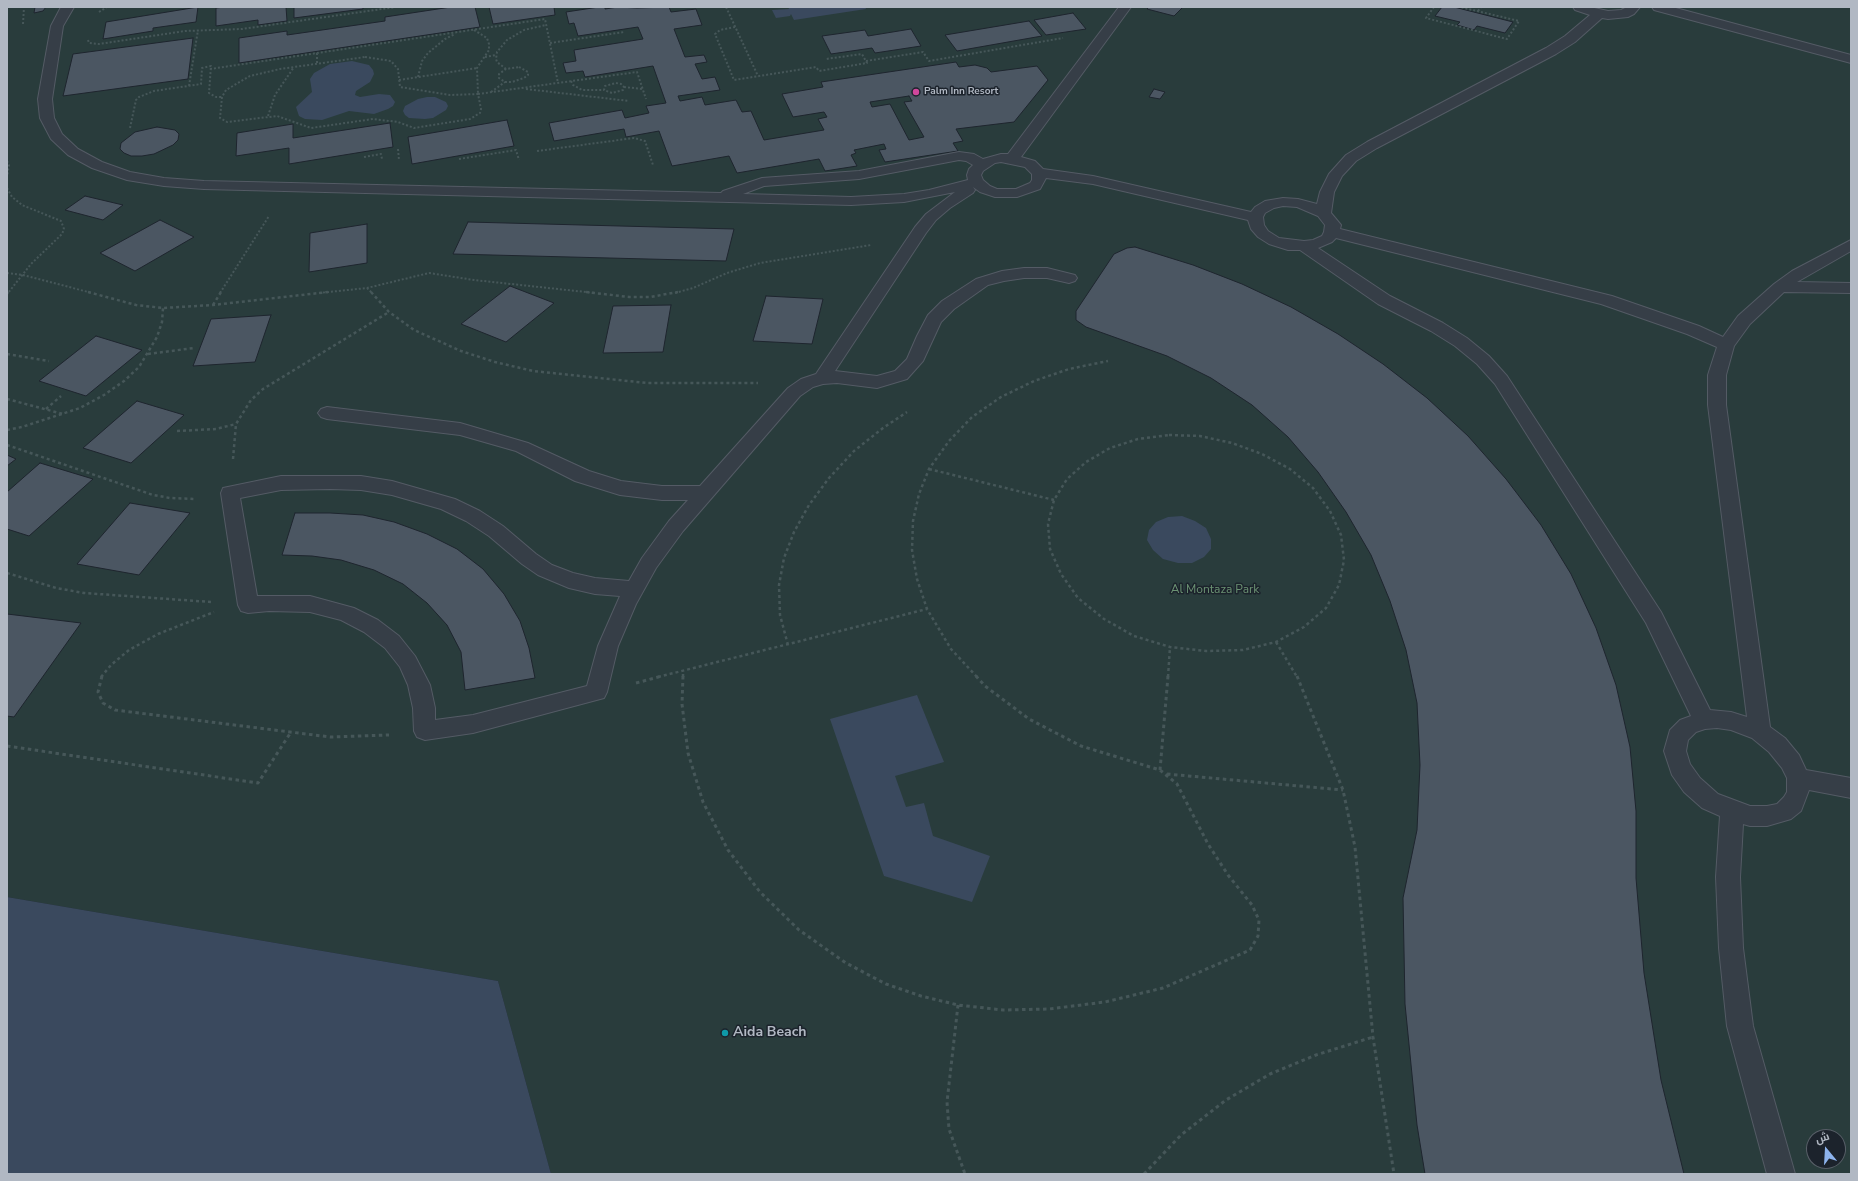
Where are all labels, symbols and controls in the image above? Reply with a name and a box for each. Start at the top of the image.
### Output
place label: Palm Inn Resort [924,86,998,98]
marker: Palm Inn Resort [911,87,921,97]
park label: Al Montaza Park [1171,583,1259,597]
place label: Aida Beach [733,1025,806,1041]
marker: Aida Beach [720,1028,730,1038]
north arrow [1806,1129,1846,1169]
text: ش [1813,1129,1831,1147]

